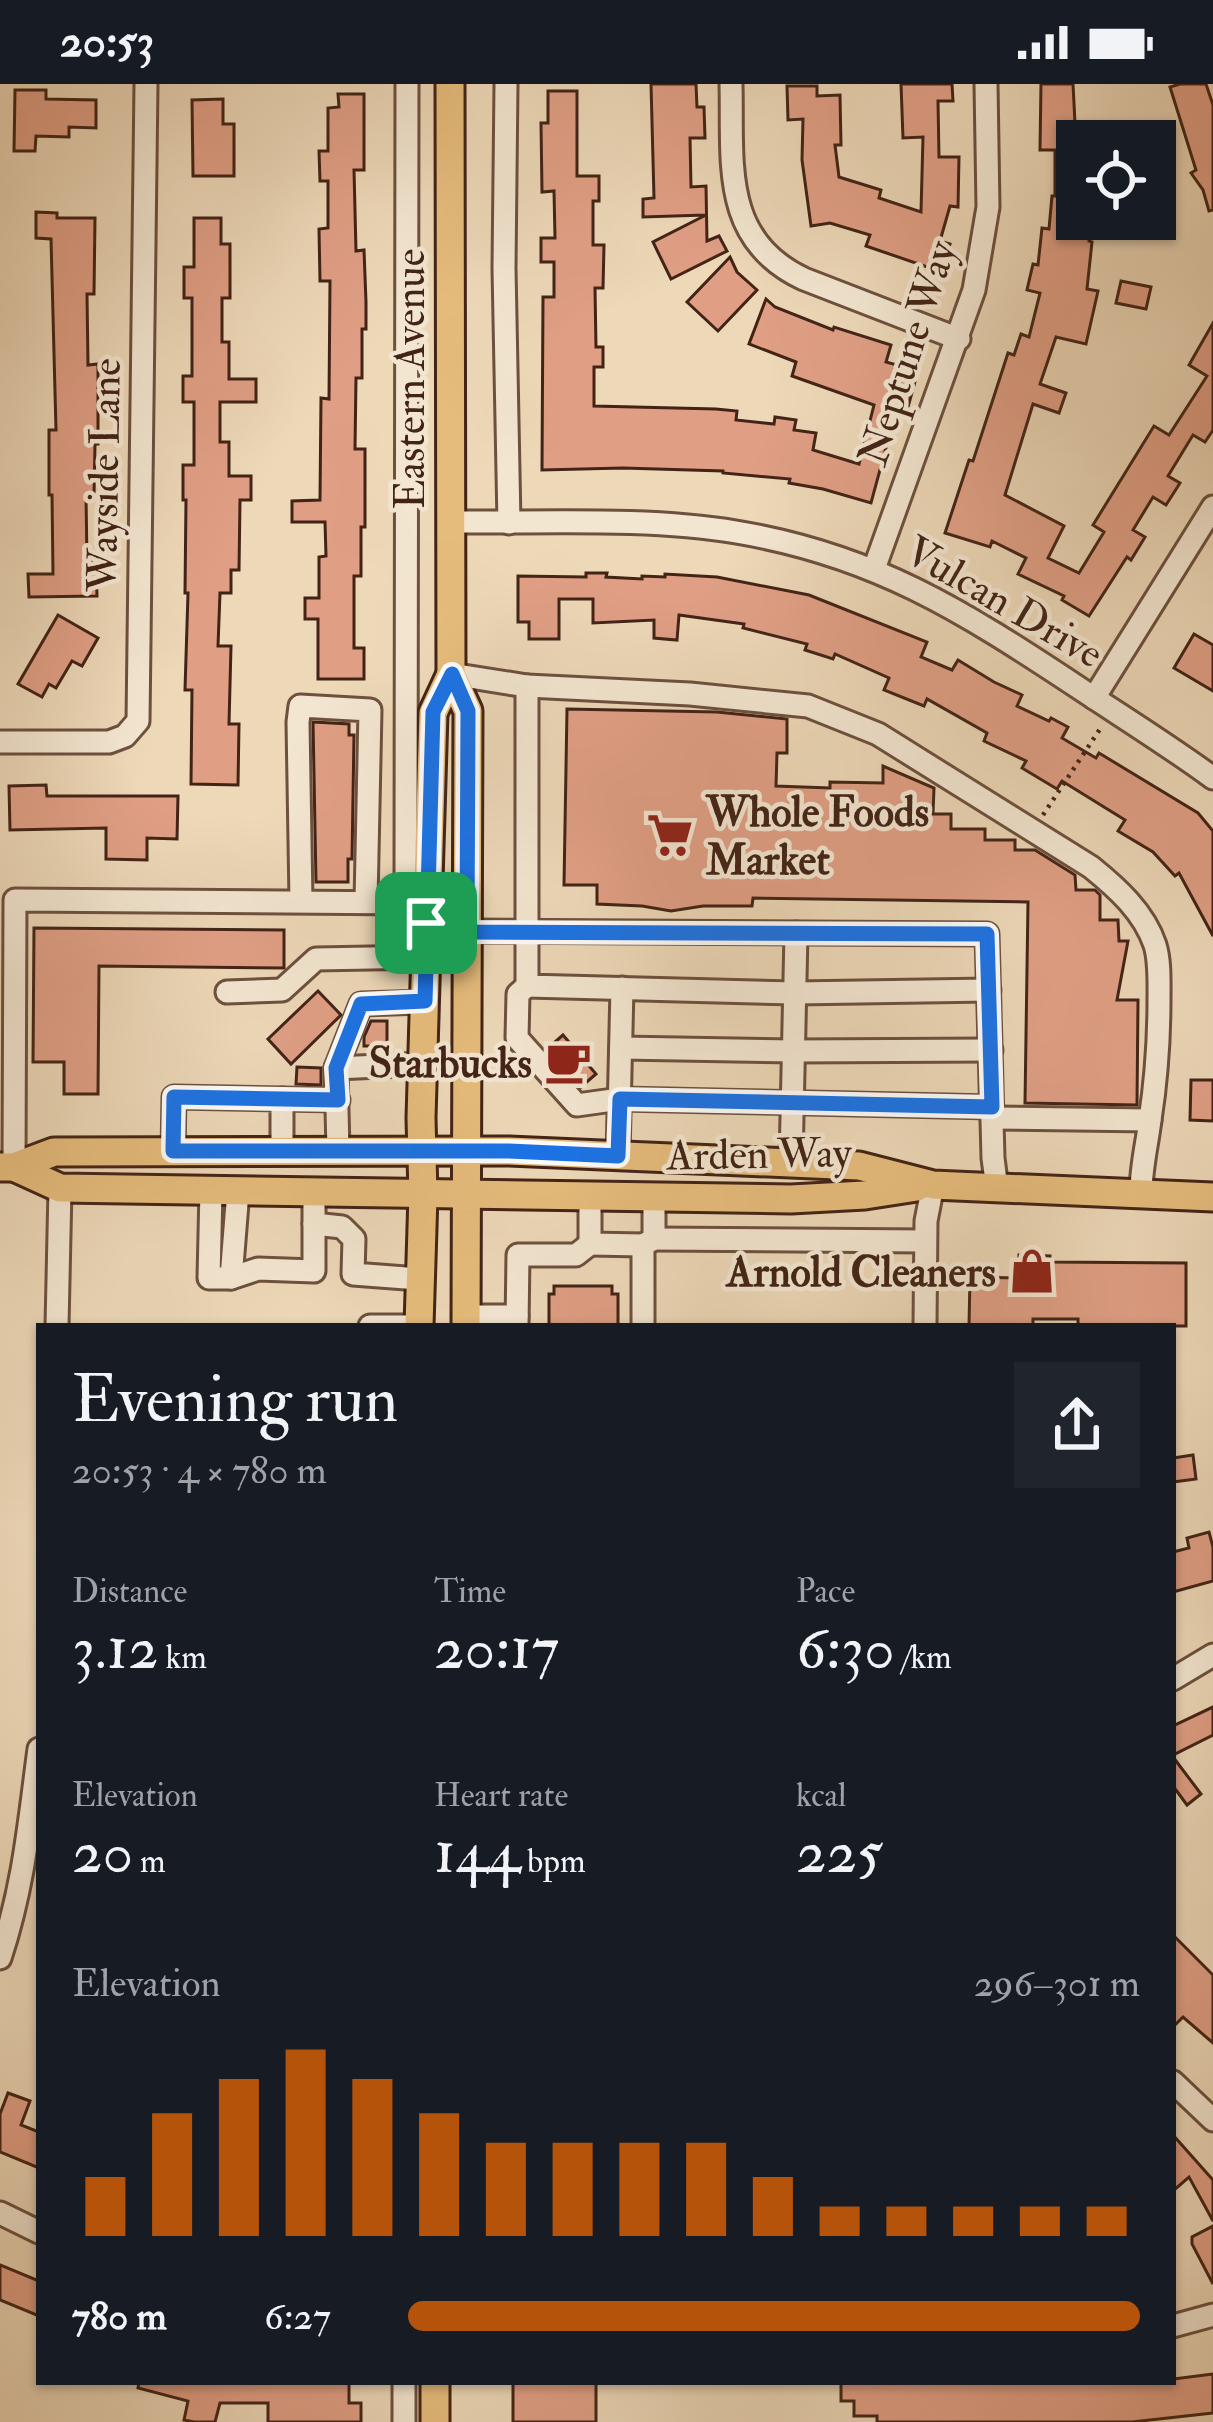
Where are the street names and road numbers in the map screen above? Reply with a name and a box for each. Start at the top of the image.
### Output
street label: Neptune Way [847,234,969,473]
street label: Eastern Avenue [385,249,437,509]
street label: Wayside Lane [77,358,133,593]
street label: Vulcan Drive [896,525,1112,680]
street label: Arden Way [665,1127,853,1183]

